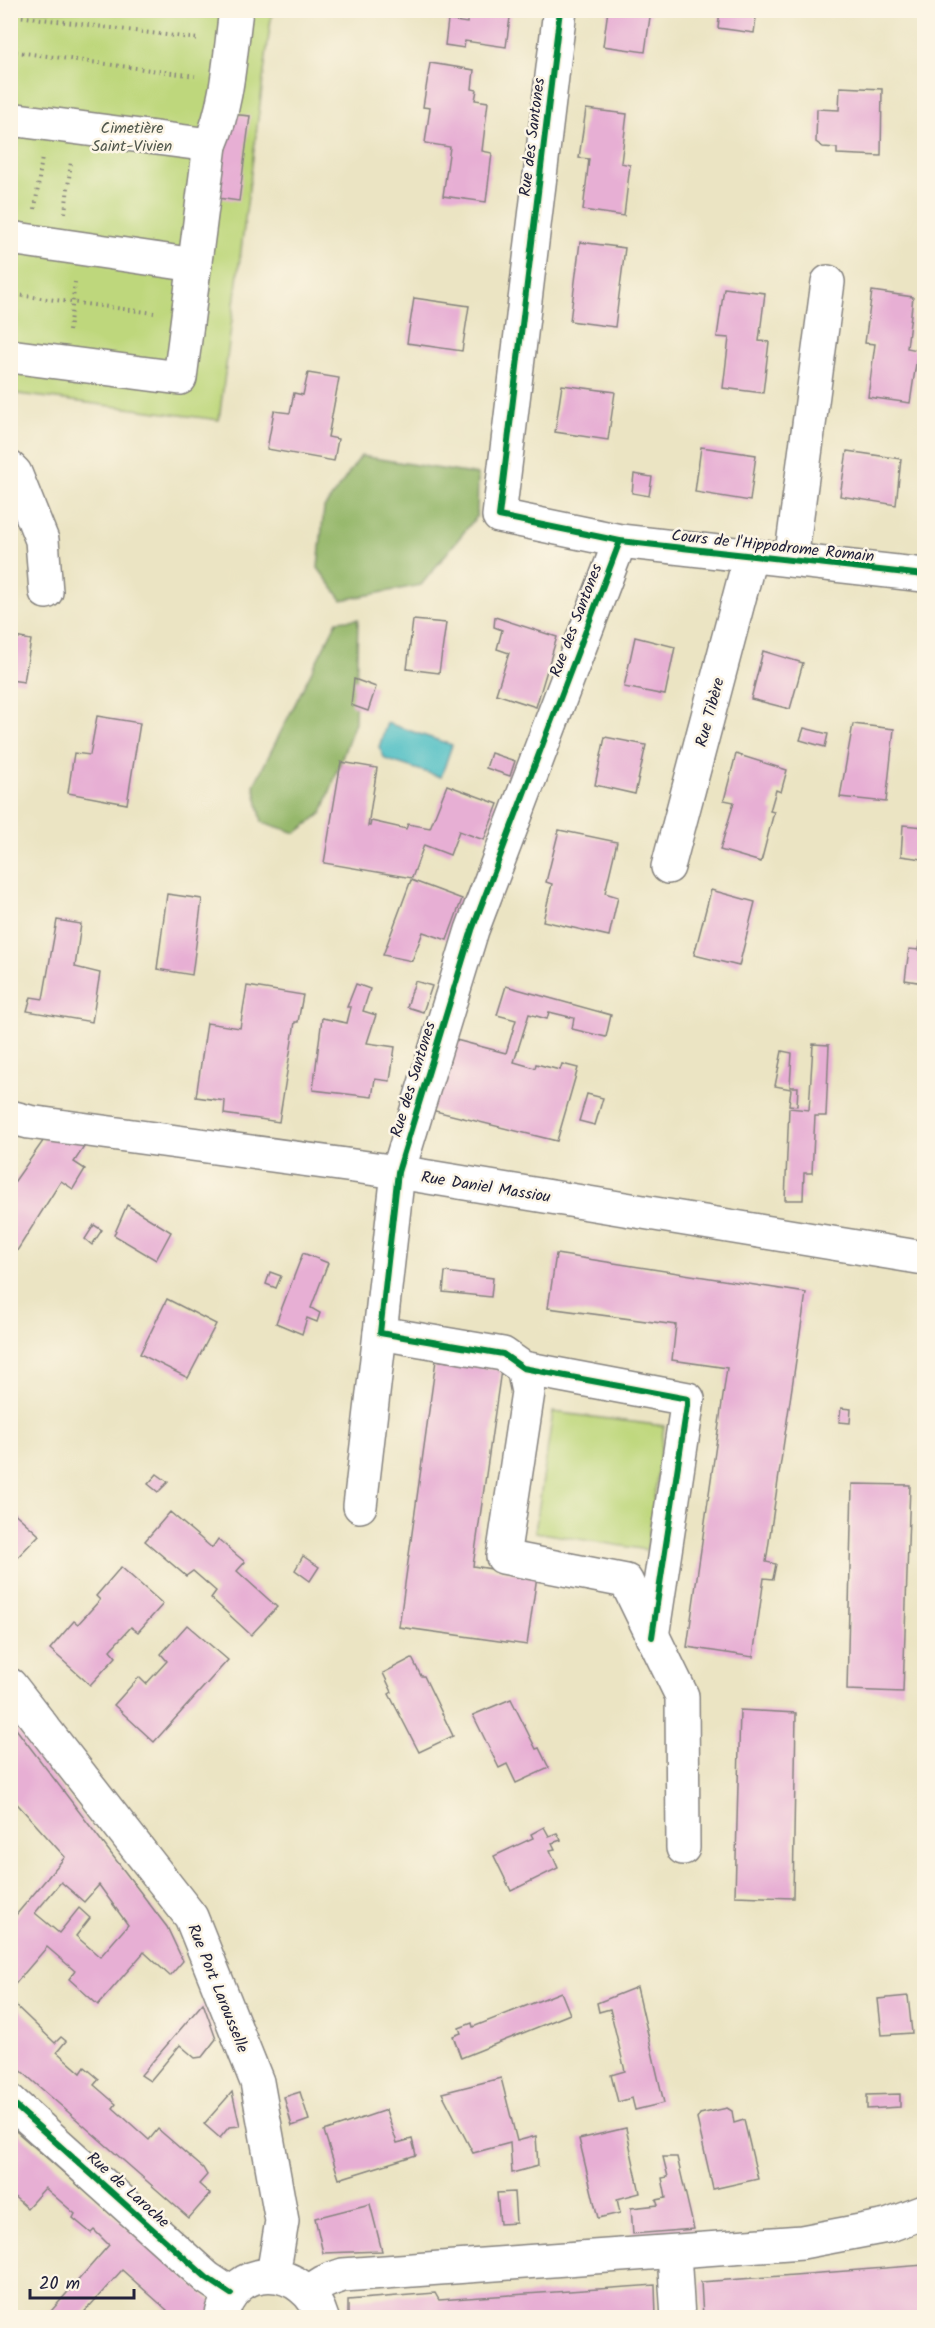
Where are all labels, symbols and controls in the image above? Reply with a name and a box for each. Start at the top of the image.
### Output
street label: Rue des Santones [513,76,552,198]
park label: Cimetière Saint-Vivien [92,116,172,159]
street label: Cours de l'Hippodrome Romain [670,523,876,570]
street label: Rue des Santones [543,560,610,681]
street label: Rue Tibère [689,675,732,750]
street label: Rue des Santones [384,1018,443,1140]
street label: Rue Daniel Massiou [419,1165,553,1210]
street label: Rue Port Larousselle [180,1920,255,2057]
street label: Rue de Laroche [81,2146,175,2234]
scale bar [30,2262,134,2300]
text: 20 m [39,2270,80,2299]

